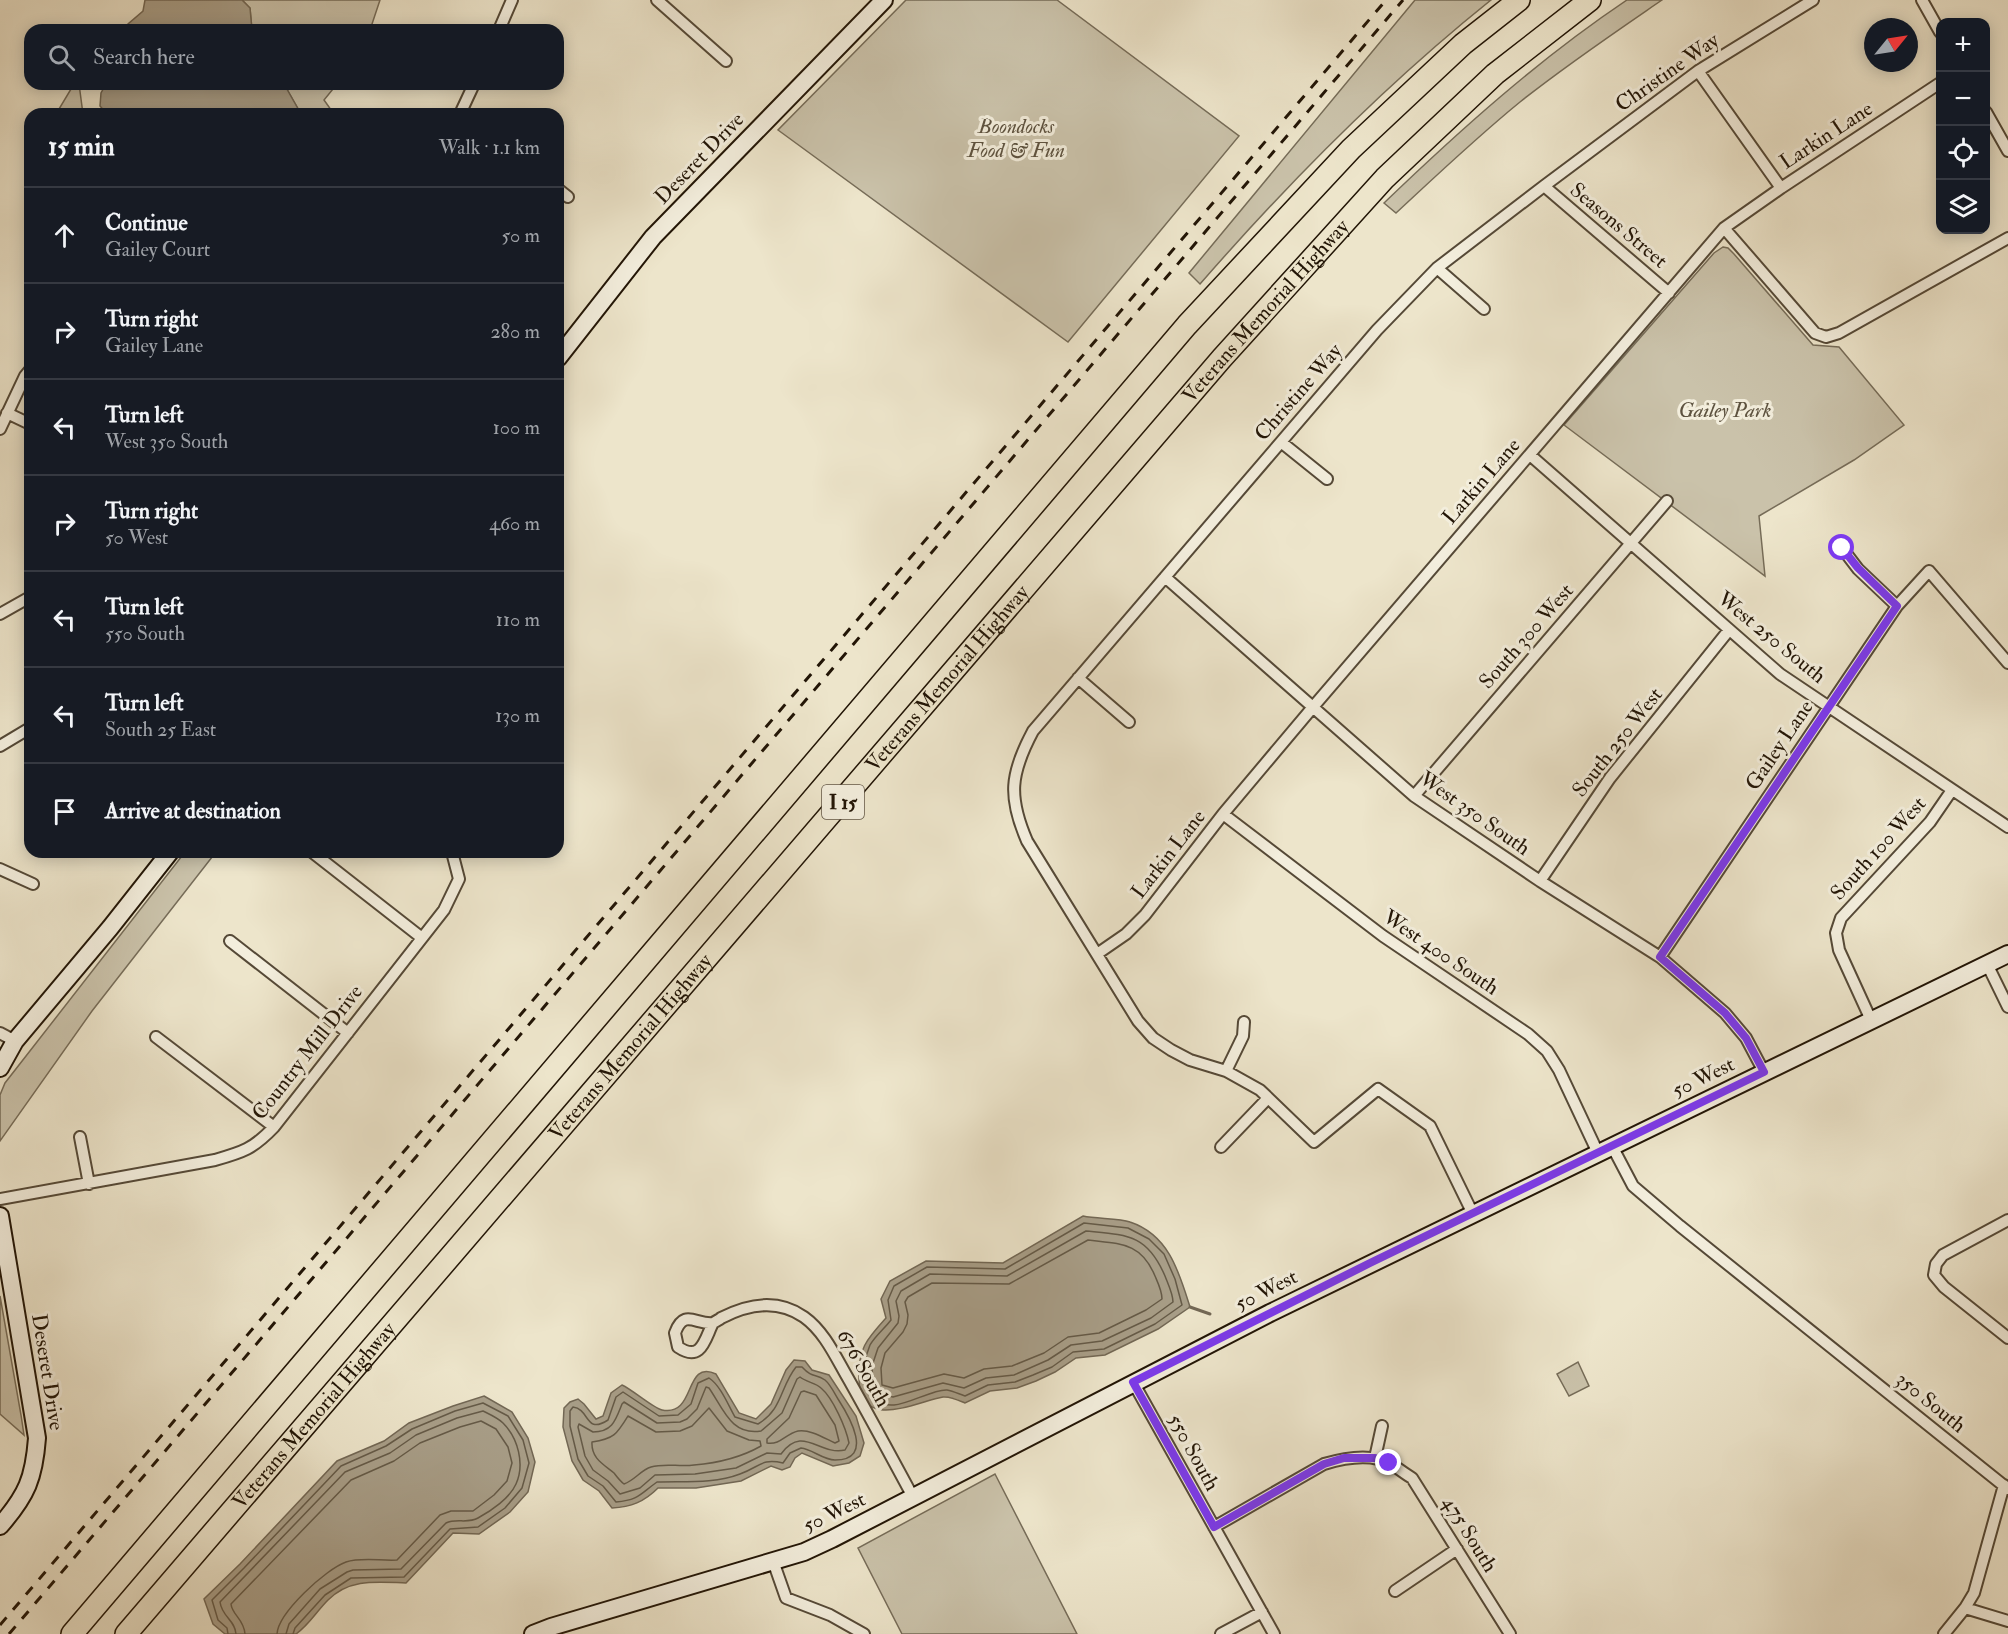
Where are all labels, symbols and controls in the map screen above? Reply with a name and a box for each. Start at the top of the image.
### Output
north arrow [1864,18,1918,72]
map controls [1936,18,1990,234]
button: + [1936,18,1990,72]
search box [24,24,564,90]
street label: Christine Way [1610,26,1725,118]
icon: search [45,41,78,74]
text: Search here [93,43,195,71]
button: − [1936,72,1990,126]
street label: Larkin Lane [1774,95,1878,176]
street label: Deseret Drive [649,106,750,210]
park label: Boondocks Food & Fun [966,113,1065,164]
button: locate [1936,126,1990,180]
text: 15 min [48,131,115,163]
text: Walk · 1.1 km [439,135,540,160]
street label: Seasons Street [1564,177,1673,274]
button: layers [1936,180,1990,234]
text: Continue [105,209,188,237]
street label: Veterans Memorial Highway [1176,213,1356,409]
icon: ahead [48,219,81,252]
text: 50 m [501,223,540,248]
text: Gailey Court [105,237,210,262]
text: Turn right [105,305,198,333]
icon: right [48,315,81,348]
text: 280 m [490,319,540,344]
text: Gailey Lane [105,333,203,358]
street label: Christine Way [1249,337,1349,447]
park label: Gailey Park [1679,397,1771,424]
text: Turn left [105,401,184,429]
icon: left [48,411,81,444]
text: 100 m [493,415,540,440]
text: West 350 South [105,429,228,454]
street label: Larkin Lane [1436,432,1526,530]
text: Turn right [105,497,198,525]
icon: right [48,507,81,540]
text: 460 m [489,511,540,536]
text: 50 West [105,525,168,550]
route start [1828,534,1854,560]
street label: South 300 West [1473,578,1580,695]
street label: Veterans Memorial Highway [860,579,1036,778]
street label: West 250 South [1711,585,1831,689]
text: Turn left [105,593,184,621]
icon: left [48,603,81,636]
text: 110 m [496,607,540,632]
text: 550 South [105,621,185,646]
street label: South 250 West [1566,682,1669,803]
text: Turn left [105,689,184,717]
street label: Gailey Lane [1739,695,1820,796]
icon: left [48,699,81,732]
text: 130 m [495,703,540,728]
text: South 25 East [105,717,216,742]
street label: West 350 South [1413,765,1535,862]
road number: I 15 [822,785,864,819]
street label: South 100 West [1825,791,1932,906]
icon: arrive [48,795,81,828]
text: Arrive at destination [105,797,281,825]
street label: Larkin Lane [1125,804,1212,904]
street label: West 400 South [1377,903,1504,1001]
street label: Veterans Memorial Highway [543,948,719,1146]
street label: Country Mill Drive [246,979,369,1125]
street label: 50 West [1667,1051,1739,1104]
street label: 50 West [1230,1263,1302,1318]
street label: Deseret Drive [25,1312,70,1433]
street label: Veterans Memorial Highway [226,1316,402,1515]
street label: 676 South [830,1324,897,1412]
street label: 350 South [1890,1366,1971,1439]
street label: 550 South [1161,1409,1226,1495]
route end [1375,1449,1401,1475]
street label: 50 West [798,1486,870,1539]
street label: 475 South [1436,1491,1503,1577]

